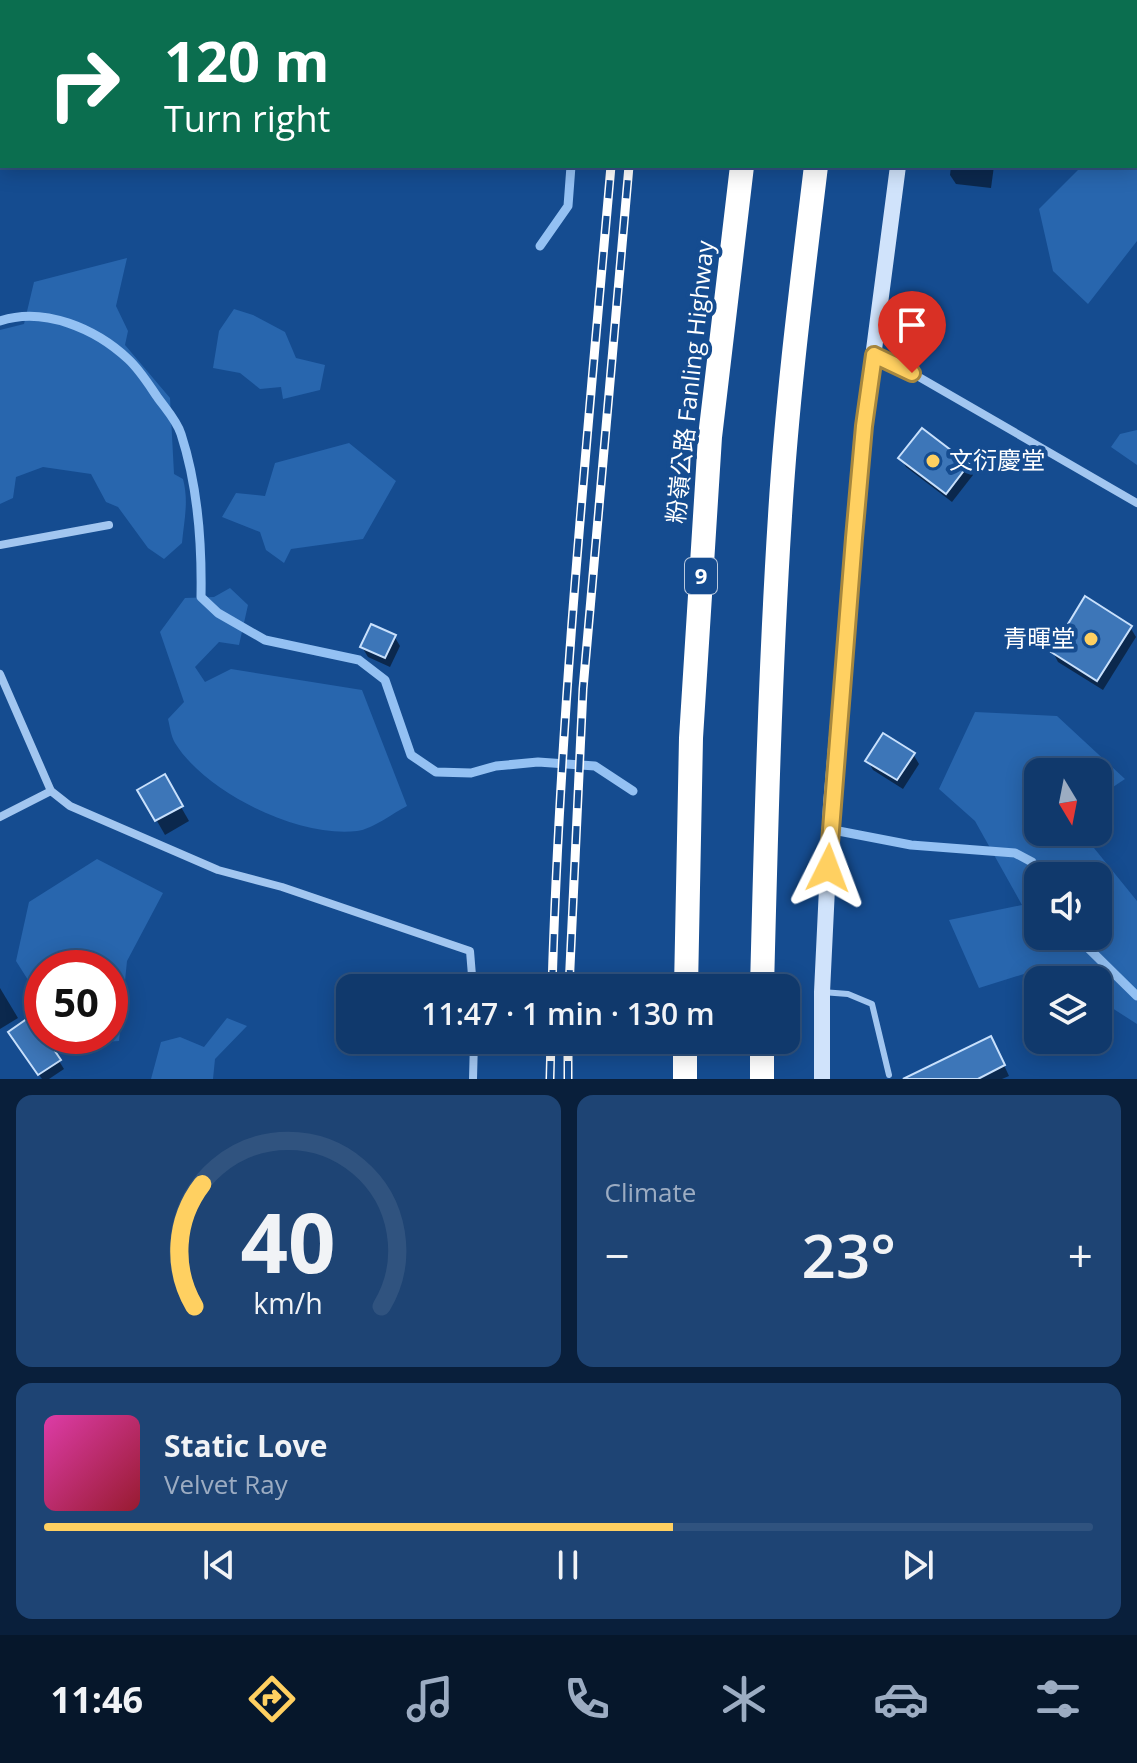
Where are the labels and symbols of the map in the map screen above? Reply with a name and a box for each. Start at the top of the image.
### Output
street label: 粉嶺公路 Fanling Highway [658,238,721,525]
pin [878,291,946,373]
place label: 文衍慶堂 [949,443,1045,476]
marker: 文衍慶堂 [924,452,942,470]
road number: 9 [685,558,717,594]
place label: 青暉堂 [1003,621,1075,654]
marker: 青暉堂 [1082,630,1100,648]
north arrow [1024,758,1112,846]
position arrow [786,826,870,910]
speed limit sign: 50 [24,950,128,1054]

